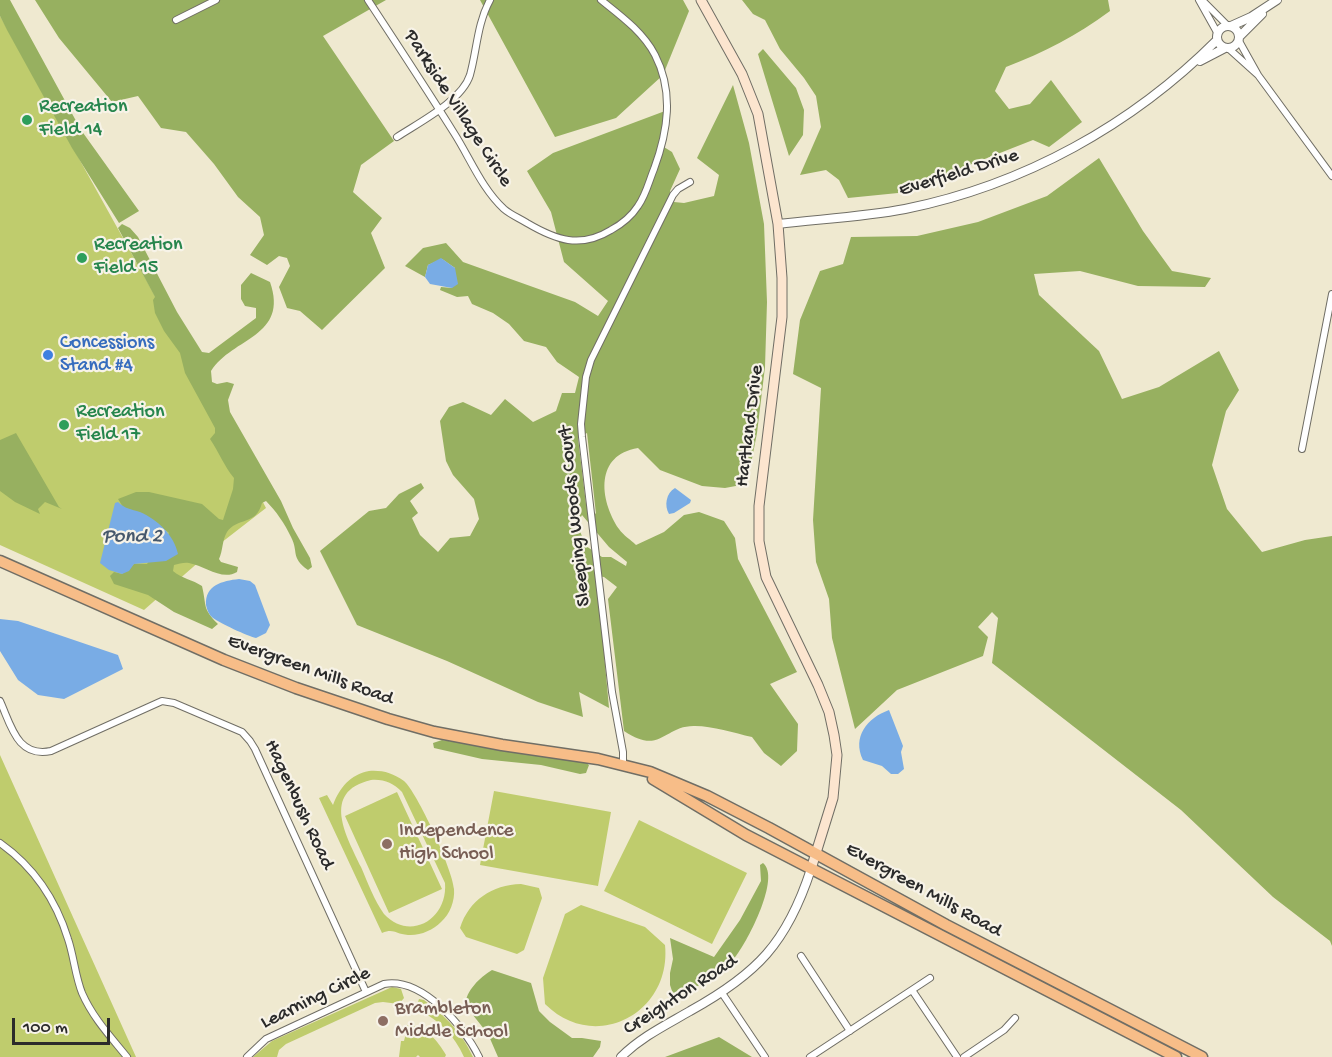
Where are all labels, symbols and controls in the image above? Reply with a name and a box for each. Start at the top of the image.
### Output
street label: Parkside Village Circle [397,26,517,192]
place label: Recreation Field 14 [39,96,127,143]
marker: Recreation Field 14 [20,113,34,127]
street label: Everfield Drive [896,144,1022,204]
place label: Recreation Field 15 [94,234,182,281]
marker: Recreation Field 15 [75,251,89,265]
place label: Concessions Stand #4 [60,332,154,379]
marker: Concessions Stand #4 [41,348,55,362]
street label: Hartland Drive [732,364,770,488]
place label: Recreation Field 17 [76,401,164,448]
marker: Recreation Field 17 [57,418,71,432]
street label: Sleeping Woods Court [555,424,597,608]
water label: Pond 2 [102,525,162,551]
street label: Evergreen Mills Road [224,630,396,712]
street label: Hagenbush Road [258,736,338,874]
place label: Independence High School [399,820,514,867]
marker: Independence High School [380,837,394,851]
street label: Evergreen Mills Road [841,838,1005,944]
street label: Creighton Road [619,950,743,1042]
street label: Learning Circle [257,962,375,1036]
place label: Brambleton Middle School [395,998,508,1045]
scale bar [15,1006,112,1044]
marker: Brambleton Middle School [376,1014,390,1028]
text: 100 m [23,1018,68,1039]

